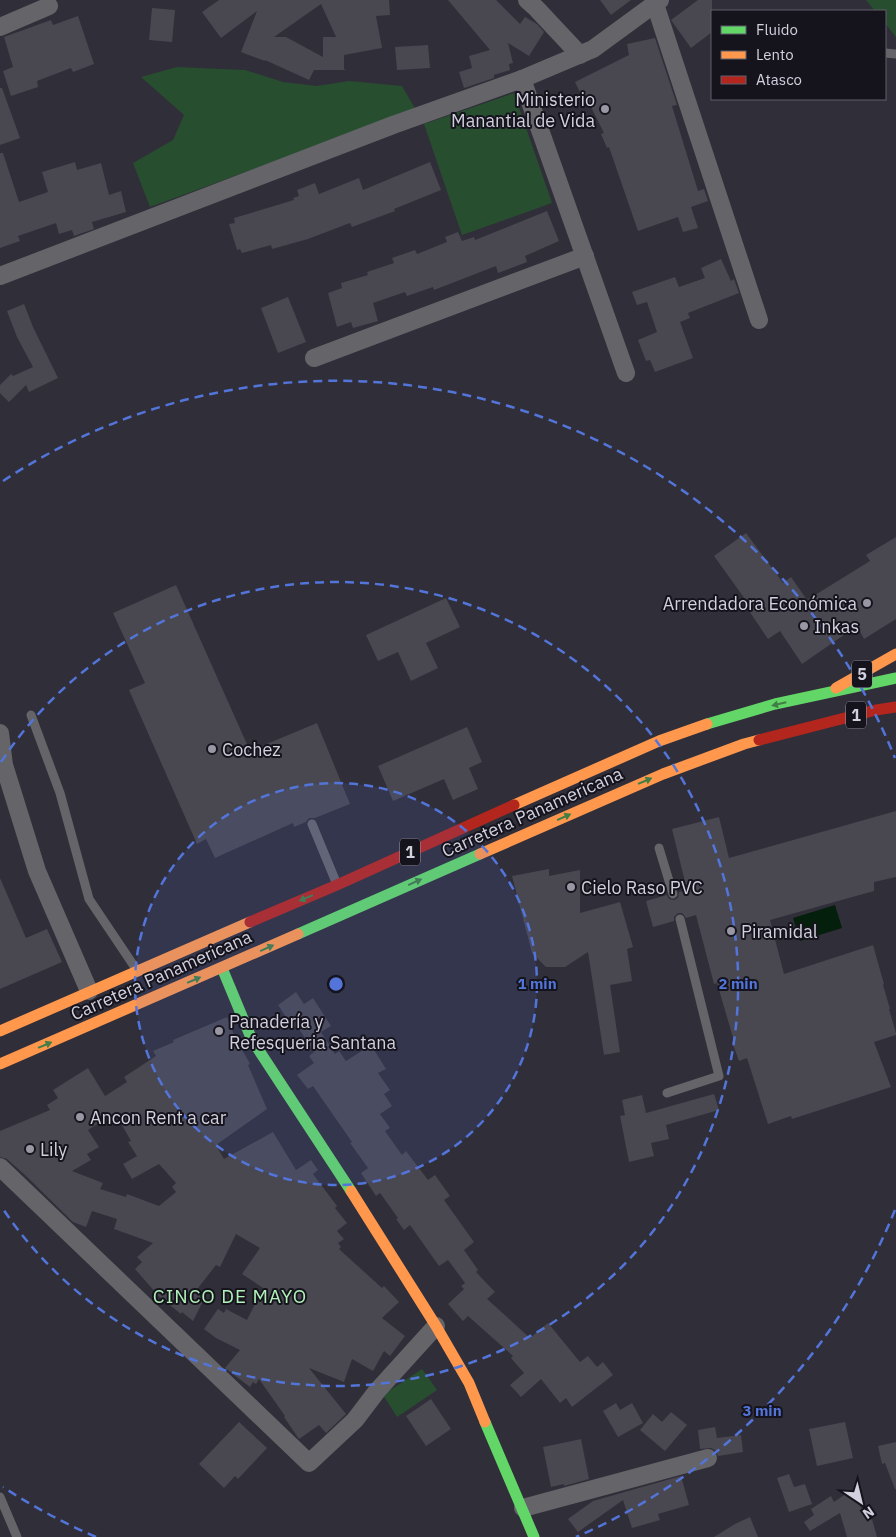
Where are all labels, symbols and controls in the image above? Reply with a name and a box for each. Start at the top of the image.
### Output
legend [711,10,886,100]
text: Fluido [756,20,798,39]
text: Lento [756,45,794,64]
text: Atasco [756,70,802,89]
place label: Ministerio Manantial de Vida [451,88,595,132]
marker: Ministerio Manantial de Vida [599,103,611,115]
place label: Arrendadora Económica [663,592,857,615]
marker: Arrendadora Económica [861,597,873,609]
place label: Inkas [814,615,859,638]
marker: Inkas [798,620,810,632]
road number: 5 [852,661,872,688]
one-way arrow [772,700,787,708]
road number: 1 [846,702,866,728]
place label: Cochez [222,738,281,761]
marker: Cochez [206,743,218,755]
street label: Carretera Panamericana [438,762,626,862]
one-way arrow [638,777,652,785]
one-way arrow [557,812,571,820]
road number: 1 [400,839,420,866]
place label: Cielo Raso PVC [581,876,703,899]
one-way arrow [408,878,422,886]
marker: Cielo Raso PVC [565,881,577,893]
one-way arrow [299,894,313,902]
place label: Piramidal [741,920,818,943]
street label: Carretera Panamericana [67,925,255,1025]
marker: Piramidal [725,925,737,937]
one-way arrow [260,944,274,952]
text: 1 min [517,974,557,993]
text: 2 min [718,974,758,993]
centre of rings [327,975,345,993]
one-way arrow [187,976,201,984]
place label: Panadería y Refesqueria Santana [229,1010,396,1054]
marker: Panadería y Refesqueria Santana [213,1025,225,1037]
one-way arrow [38,1040,52,1048]
place label: Ancon Rent a car [90,1106,227,1129]
marker: Ancon Rent a car [74,1111,86,1123]
place label: Lily [40,1138,67,1161]
marker: Lily [24,1143,36,1155]
district label: CINCO DE MAYO [153,1284,307,1308]
text: 3 min [742,1401,782,1420]
north arrow [836,1477,886,1527]
text: N [859,1502,878,1523]

